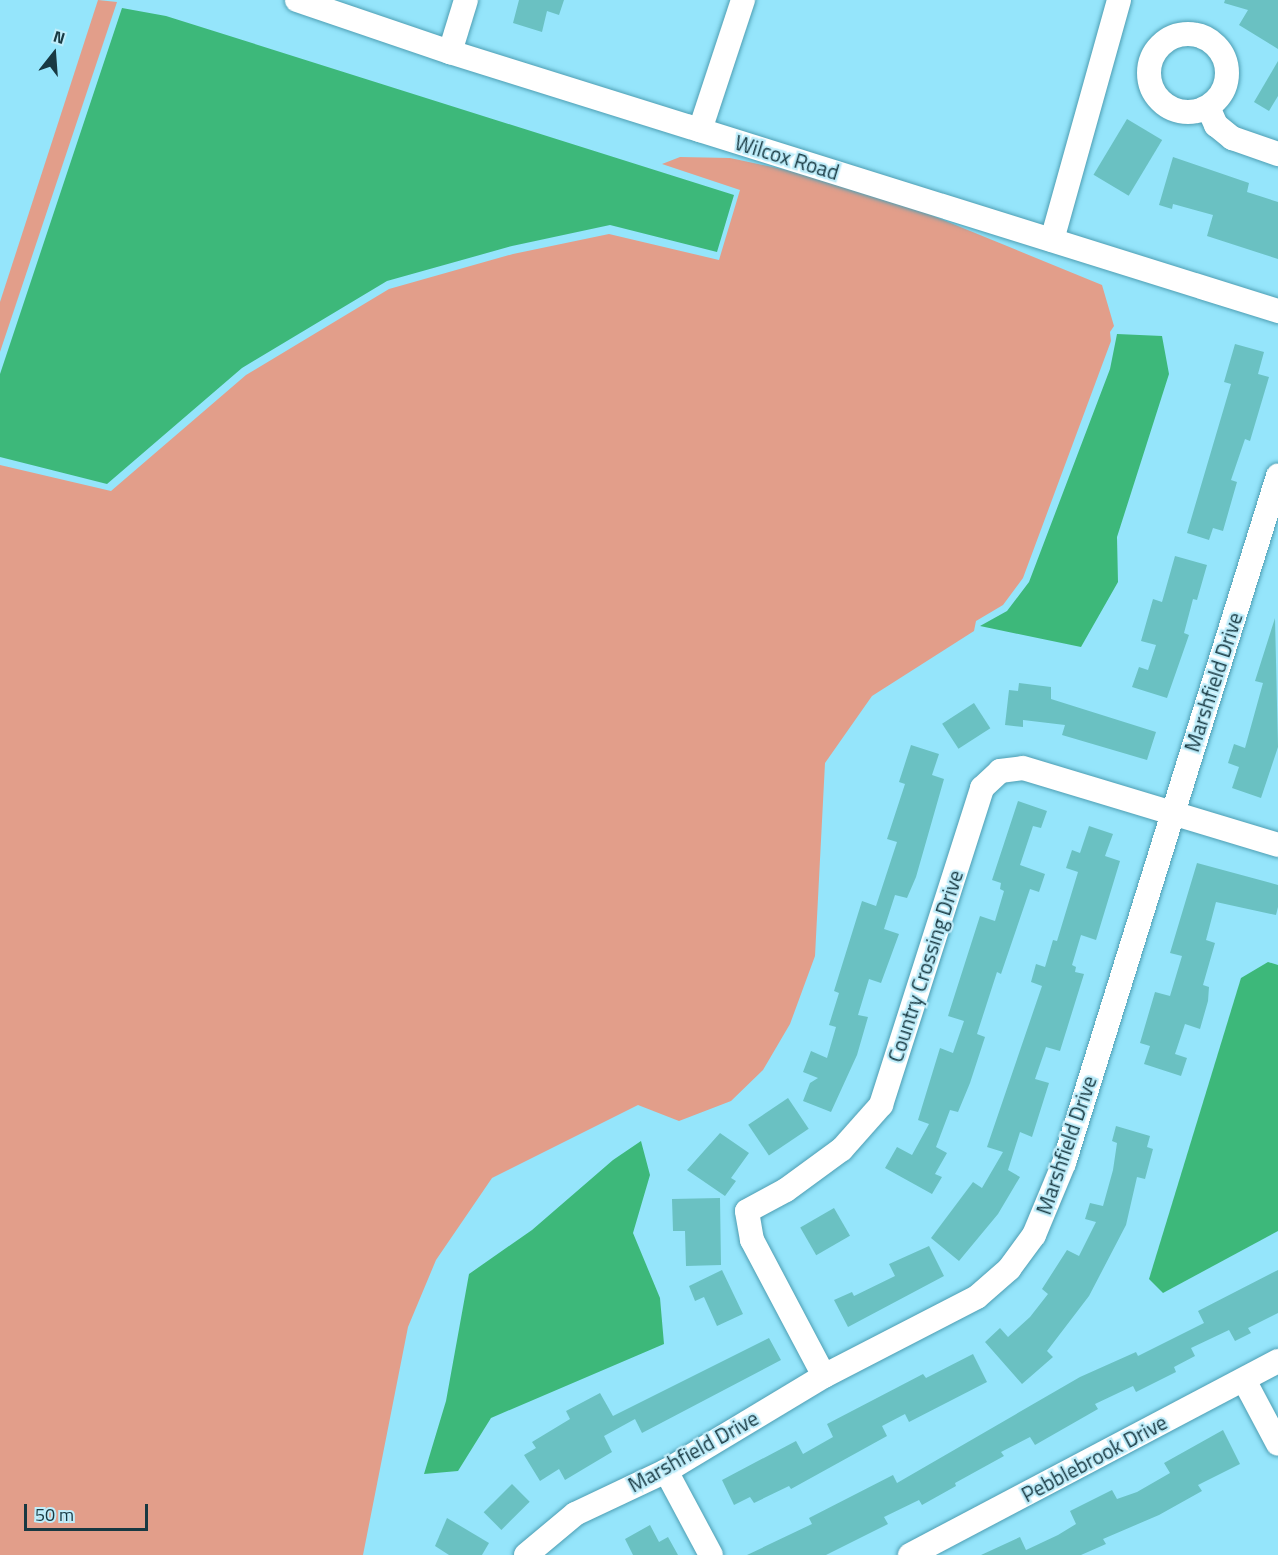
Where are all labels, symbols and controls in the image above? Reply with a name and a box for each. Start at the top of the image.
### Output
north arrow [24,24,84,84]
text: N [50,24,68,50]
street label: Wilcox Road [732,129,842,185]
street label: Marshfield Drive [1179,609,1247,755]
street label: Country Crossing Drive [882,867,968,1065]
street label: Marshfield Drive [1030,1072,1102,1218]
street label: Marshfield Drive [623,1405,763,1497]
street label: Pebblebrook Drive [1017,1409,1171,1507]
scale bar [27,1492,152,1530]
text: 50 m [35,1501,74,1528]

